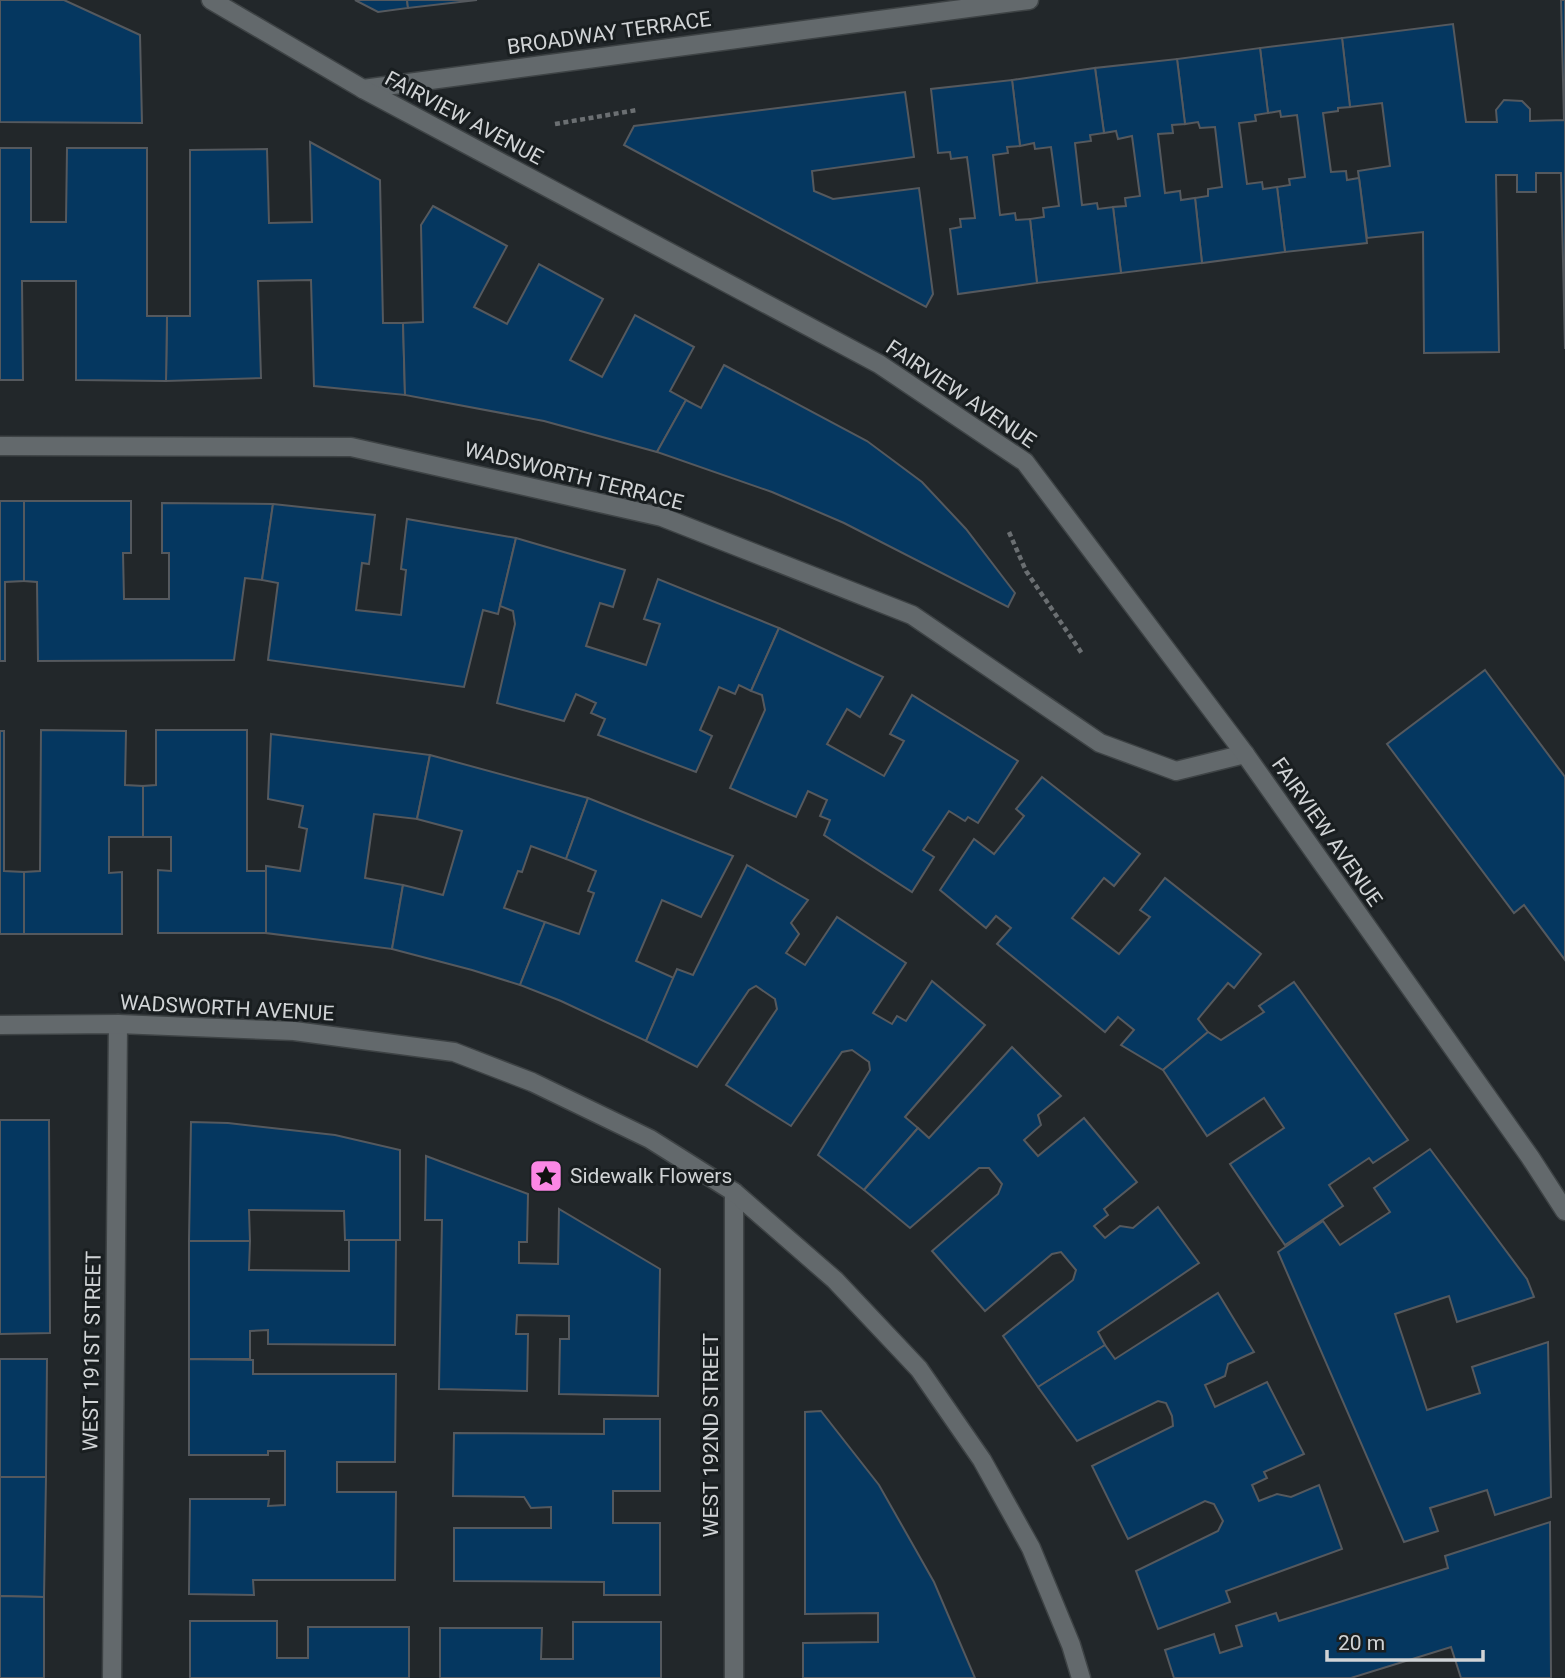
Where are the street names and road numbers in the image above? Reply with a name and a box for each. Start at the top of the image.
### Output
street label: BROADWAY TERRACE [506,7,713,59]
street label: FAIRVIEW AVENUE [381,66,547,170]
street label: FAIRVIEW AVENUE [882,335,1041,453]
street label: WADSWORTH TERRACE [462,437,686,515]
street label: FAIRVIEW AVENUE [1267,753,1387,911]
street label: WADSWORTH AVENUE [119,990,335,1026]
street label: WEST 191ST STREET [78,1250,106,1451]
street label: WEST 192ND STREET [699,1332,723,1537]

